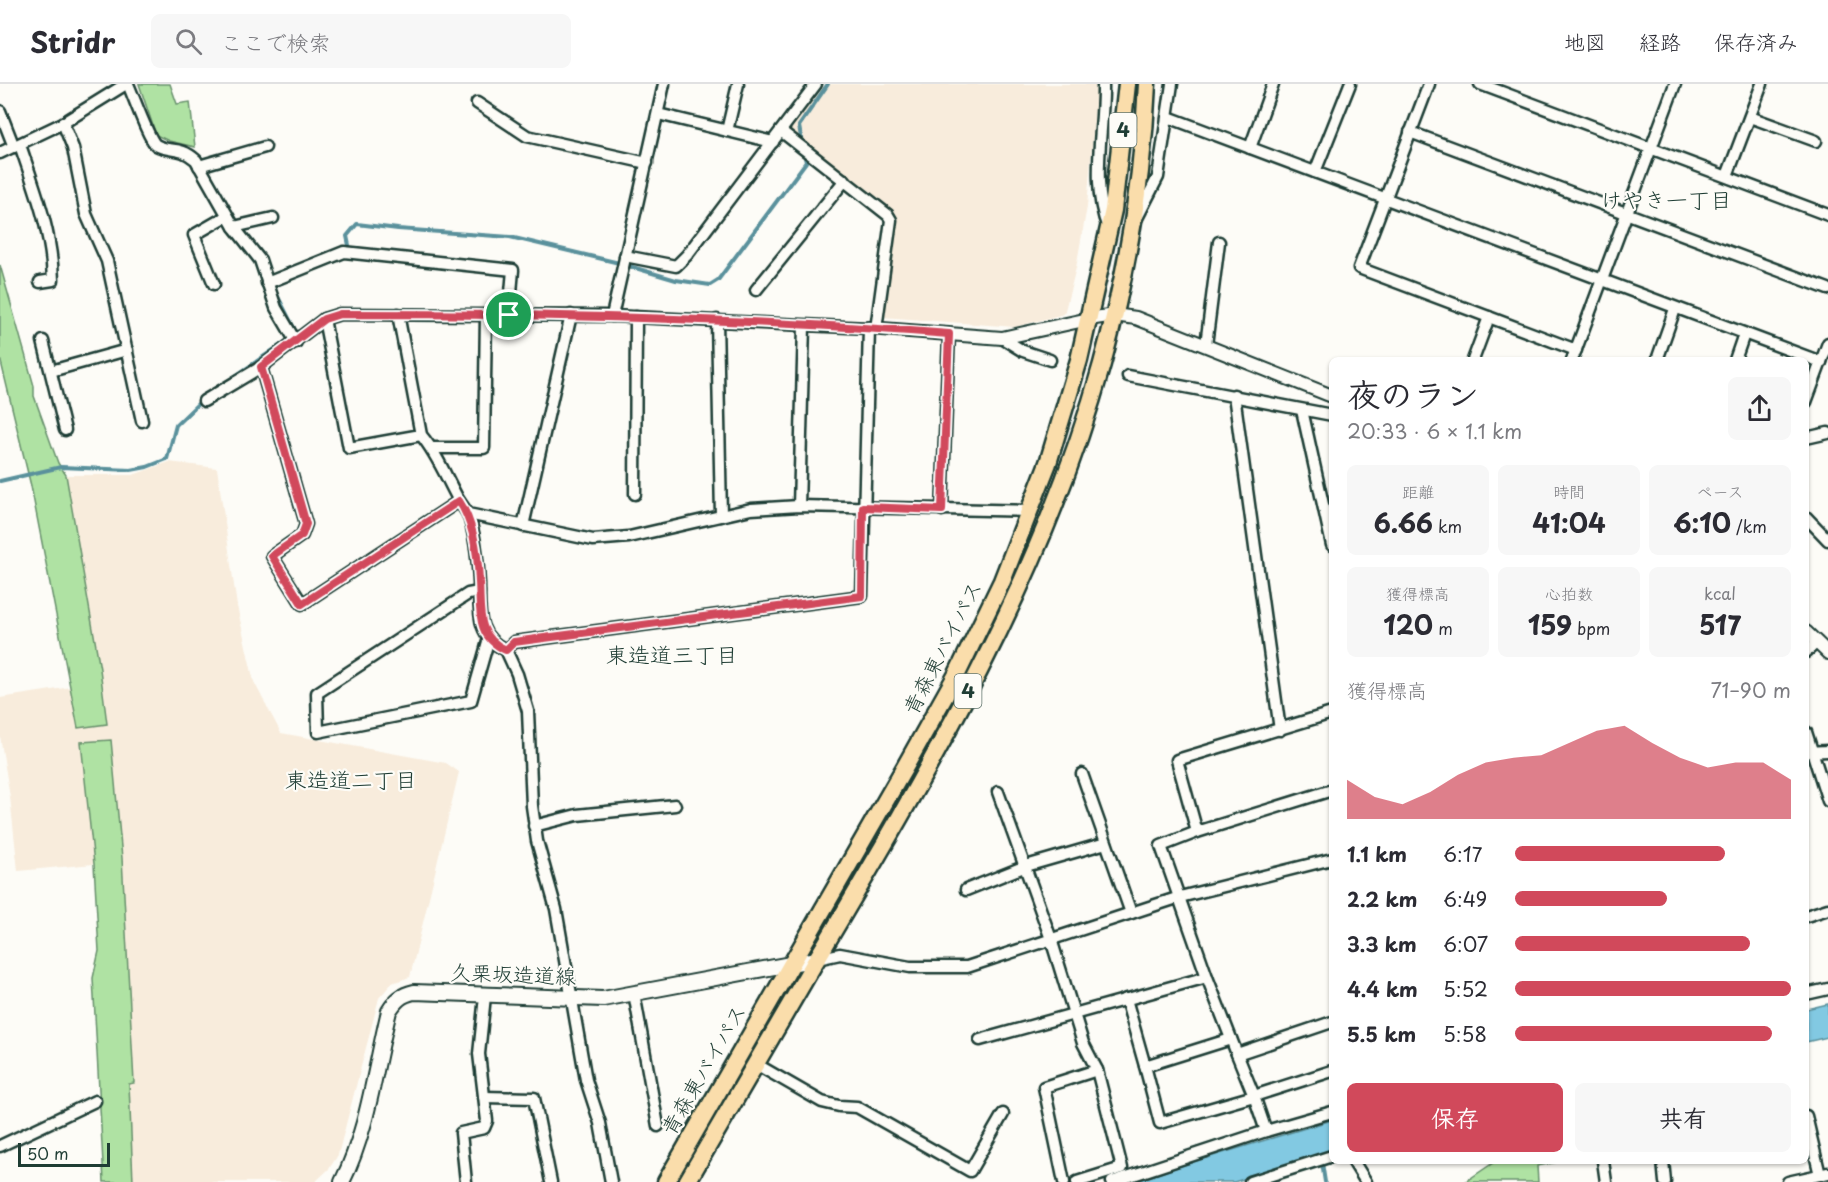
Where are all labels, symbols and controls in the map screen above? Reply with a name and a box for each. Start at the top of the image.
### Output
search box [151,14,571,68]
text: Stridr [30,20,115,63]
icon: search [172,25,205,58]
text: ここで検索 [220,25,330,58]
text: 地図 [1564,25,1606,57]
text: 経路 [1639,25,1681,57]
text: 保存済み [1714,25,1798,57]
road number: 4 [1110,113,1136,147]
district label: けやき一丁目 [1600,182,1732,215]
pin [483,289,534,340]
icon: arrive [492,298,525,331]
text: 夜のラン [1347,368,1479,418]
button: share [1728,377,1791,440]
text: 20:33 · 6 × 1.1 km [1347,416,1522,446]
text: 距離 [1402,479,1434,503]
text: 時間 [1553,479,1585,503]
text: ペース [1696,479,1744,503]
text: 6.66 [1374,503,1433,542]
text: 41:04 [1532,503,1606,542]
text: 6:10 [1673,503,1731,542]
text: km [1433,514,1462,538]
text: /km [1731,514,1767,538]
street label: 青森東バイパス [894,575,989,720]
text: 獲得標高 [1386,581,1450,605]
text: 心拍数 [1545,581,1593,605]
text: kcal [1704,581,1736,605]
text: 120 [1383,605,1433,644]
text: 159 [1528,605,1572,644]
text: 517 [1699,605,1741,644]
text: m [1433,616,1453,640]
text: bpm [1572,616,1610,640]
district label: 東造道三丁目 [606,637,738,670]
road number: 4 [954,674,982,708]
text: 獲得標高 [1347,675,1427,705]
text: 71–90 m [1710,675,1791,705]
district label: 東造道二丁目 [285,762,417,795]
text: 1.1 km [1347,839,1407,869]
text: 6:17 [1443,839,1482,869]
text: 2.2 km [1347,884,1417,914]
text: 6:49 [1443,884,1487,914]
text: 3.3 km [1347,929,1417,959]
text: 6:07 [1443,929,1488,959]
street label: 久栗坂造道線 [450,955,577,991]
text: 4.4 km [1347,974,1418,1004]
text: 5:52 [1443,974,1488,1004]
street label: 青森東バイパス [652,998,753,1140]
text: 5.5 km [1347,1019,1416,1049]
text: 5:58 [1443,1019,1487,1049]
button: 保存 [1347,1083,1563,1152]
button: 共有 [1575,1083,1791,1152]
scale bar [18,1140,110,1168]
text: 50 m [27,1141,68,1165]

